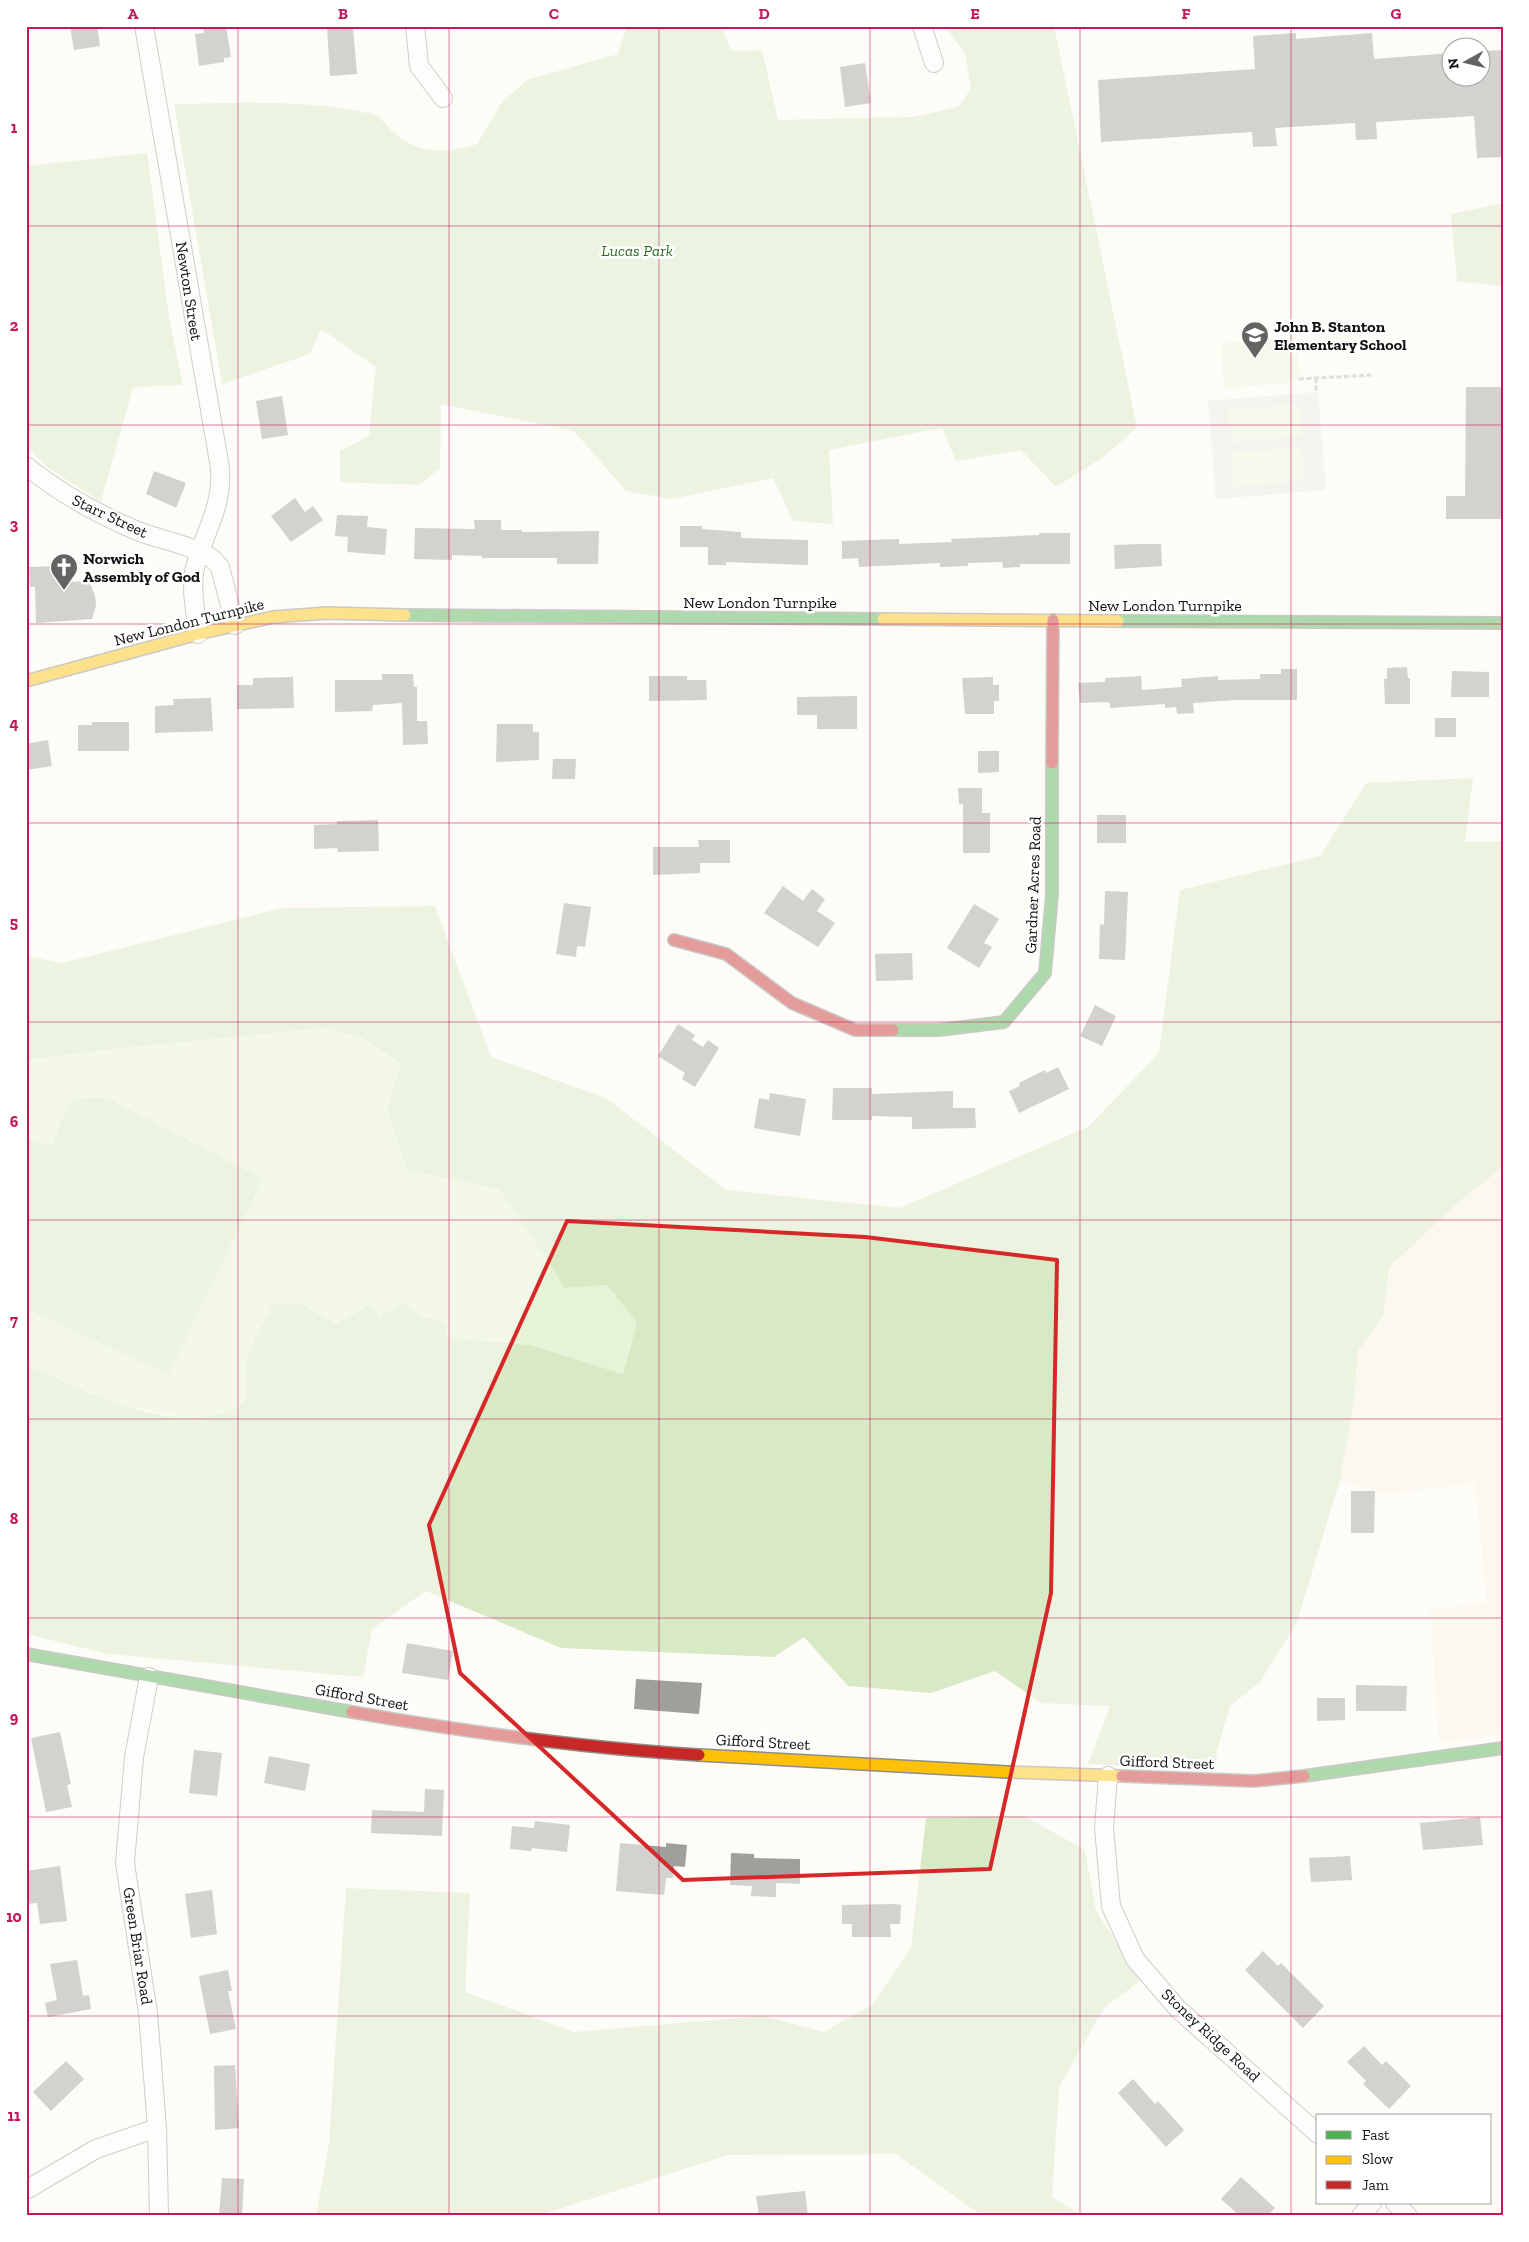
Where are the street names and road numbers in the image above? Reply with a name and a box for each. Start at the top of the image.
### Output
street label: Newton Street [172,240,206,342]
street label: Starr Street [69,490,151,542]
street label: New London Turnpike [683,593,837,612]
street label: New London Turnpike [112,594,266,650]
street label: New London Turnpike [1088,596,1242,615]
street label: Gardner Acres Road [1021,816,1045,954]
street label: Gifford Street [314,1679,410,1715]
street label: Gifford Street [715,1730,811,1754]
street label: Gifford Street [1119,1751,1215,1773]
street label: Green Briar Road [119,1886,157,2006]
street label: Stoney Ridge Road [1158,1984,1264,2086]

